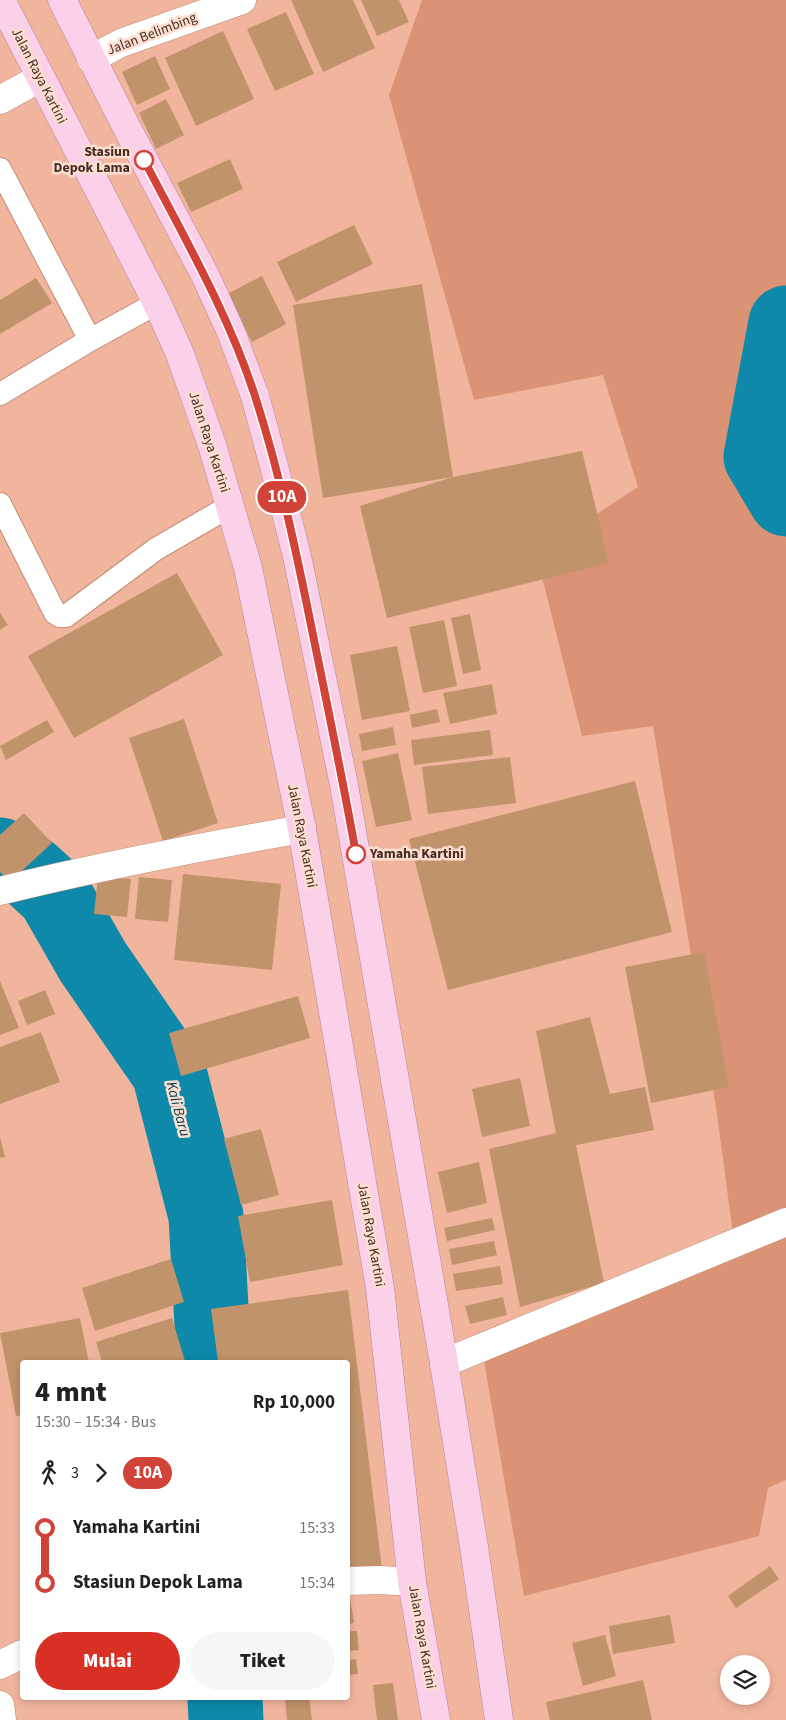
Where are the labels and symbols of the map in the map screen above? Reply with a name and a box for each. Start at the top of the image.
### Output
street label: Jalan Belimbing [104,8,200,60]
street label: Jalan Raya Kartini [6,25,72,127]
place label: Stasiun Depok Lama [54,142,130,178]
marker: Stasiun Depok Lama [134,150,154,170]
street label: Jalan Raya Kartini [183,389,235,495]
line badge: 10A [253,481,311,513]
street label: Jalan Raya Kartini [282,782,322,890]
marker: Yamaha Kartini [346,844,366,864]
place label: Yamaha Kartini [369,844,464,864]
water label: Kali Baru [161,1079,195,1139]
street label: Jalan Raya Kartini [352,1181,390,1289]
street label: Jalan Raya Kartini [403,1583,441,1691]

